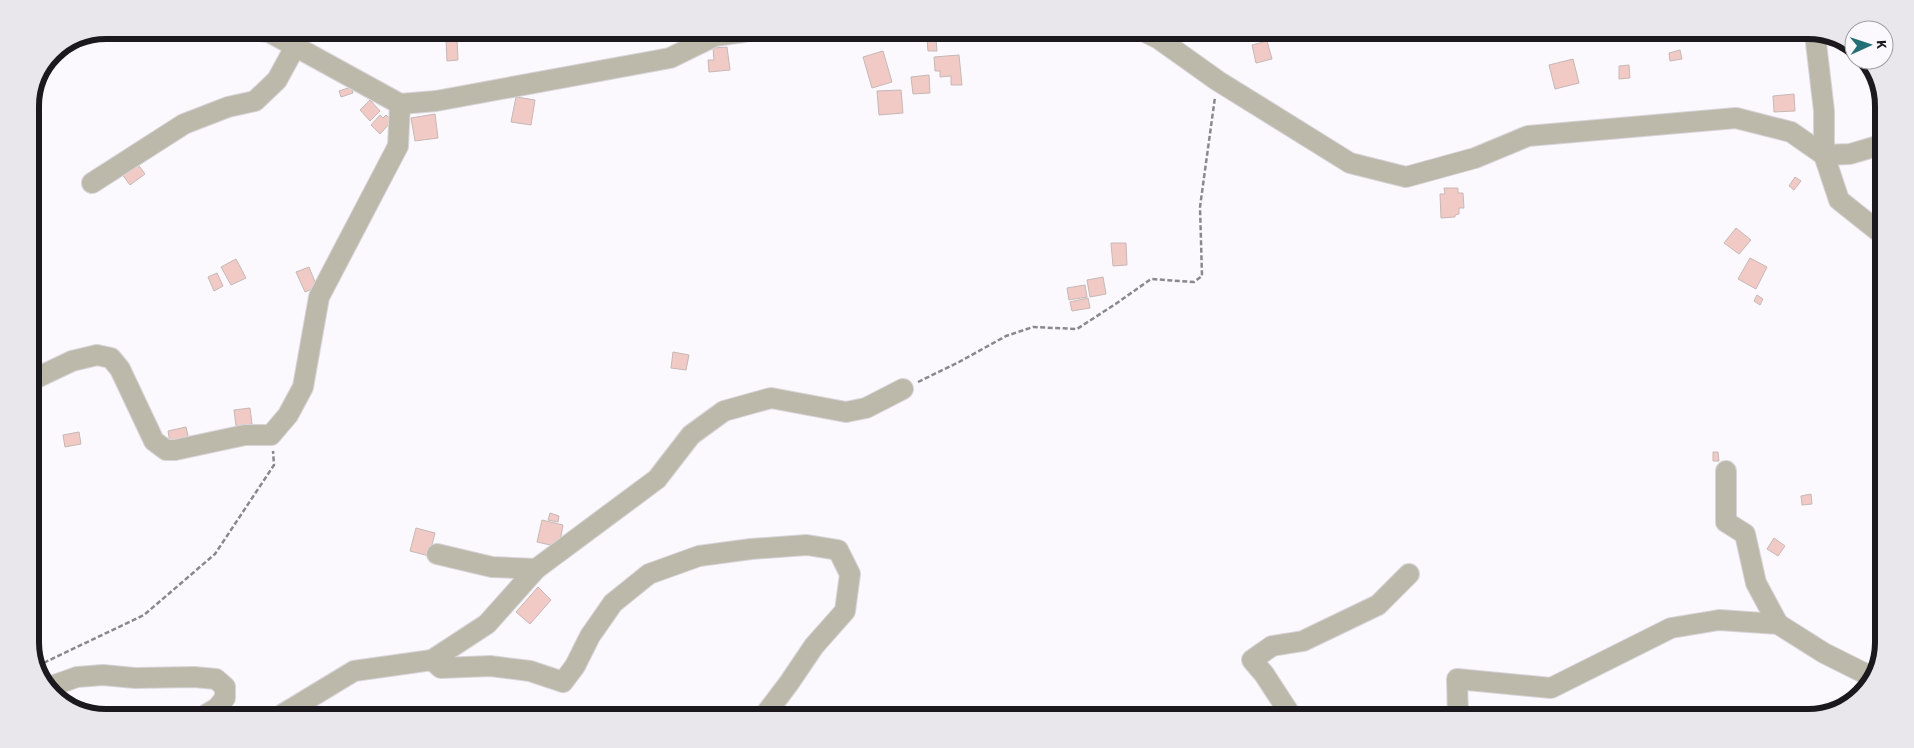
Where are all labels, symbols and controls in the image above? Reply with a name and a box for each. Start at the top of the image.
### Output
north arrow [1844,20,1894,70]
text: K [1871,40,1891,50]

